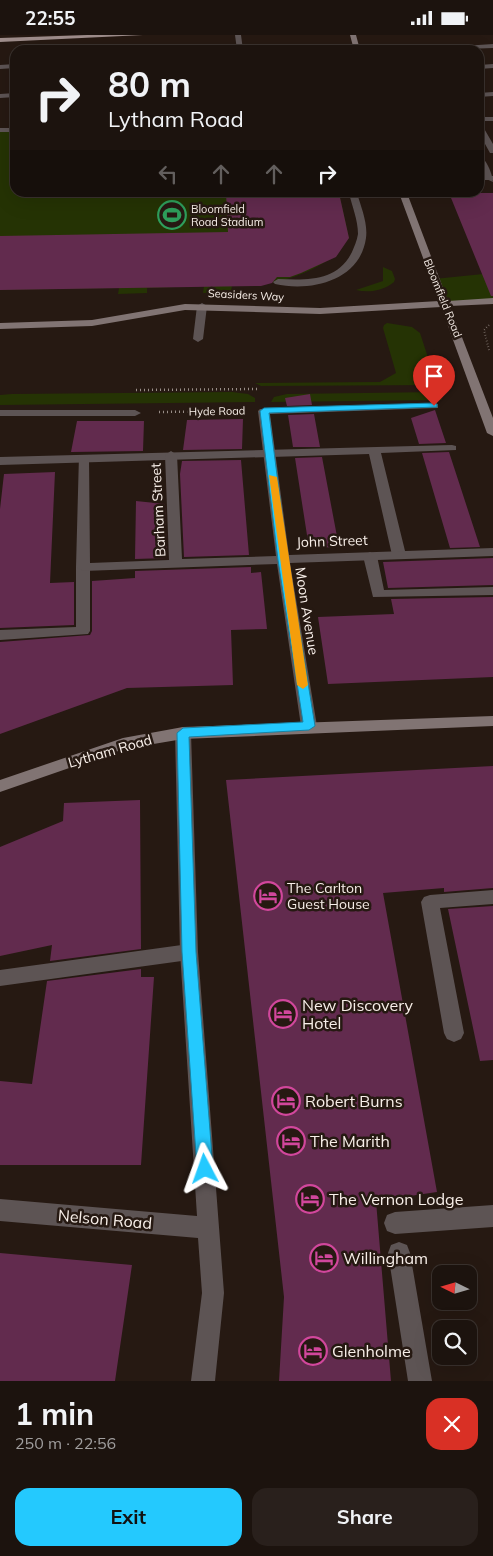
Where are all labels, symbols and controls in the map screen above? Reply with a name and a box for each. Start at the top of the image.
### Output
text: 22:55 [25,6,75,30]
text: 80 m [108,62,191,106]
icon: right [25,65,90,130]
text: Lytham Road [108,105,244,133]
icon: left [154,160,182,188]
icon: ahead [207,160,235,188]
icon: ahead [260,160,288,188]
icon: right [313,160,341,188]
sports icon: Bloomfield Road Stadium [157,200,187,230]
place label: Bloomfield Road Stadium [191,202,263,229]
street label: Bloomfield Road [421,257,465,339]
street label: Seasiders Way [208,286,285,304]
pin [413,355,455,406]
icon: arrive [420,362,448,390]
street label: Hyde Road [189,404,245,418]
street label: Barham Street [147,462,169,558]
street label: John Street [296,531,368,551]
street label: Moon Avenue [291,566,323,656]
street label: Lytham Road [66,730,154,772]
place label: The Carlton Guest House [287,879,370,913]
hotel icon: The Carlton Guest House [253,881,283,911]
place label: New Discovery Hotel [302,995,413,1033]
hotel icon: New Discovery Hotel [268,999,298,1029]
hotel icon: Robert Burns [271,1086,301,1116]
place label: Robert Burns [305,1091,403,1111]
hotel icon: The Marith [276,1126,306,1156]
place label: The Marith [310,1131,390,1151]
position arrow [178,1142,230,1194]
hotel icon: The Vernon Lodge [295,1184,325,1214]
place label: The Vernon Lodge [329,1189,463,1209]
street label: Nelson Road [57,1205,153,1233]
hotel icon: Willingham [309,1243,339,1273]
place label: Willingham [343,1248,428,1268]
north arrow [432,1265,478,1310]
map controls [432,1265,477,1365]
button: search [432,1320,477,1365]
hotel icon: Glenholme [298,1336,328,1366]
place label: Glenholme [332,1341,411,1361]
text: 1 min [15,1395,94,1433]
button: close [426,1398,478,1450]
text: 250 m · 22:56 [15,1433,116,1453]
button: Exit [15,1488,242,1546]
button: Share [252,1488,478,1546]

